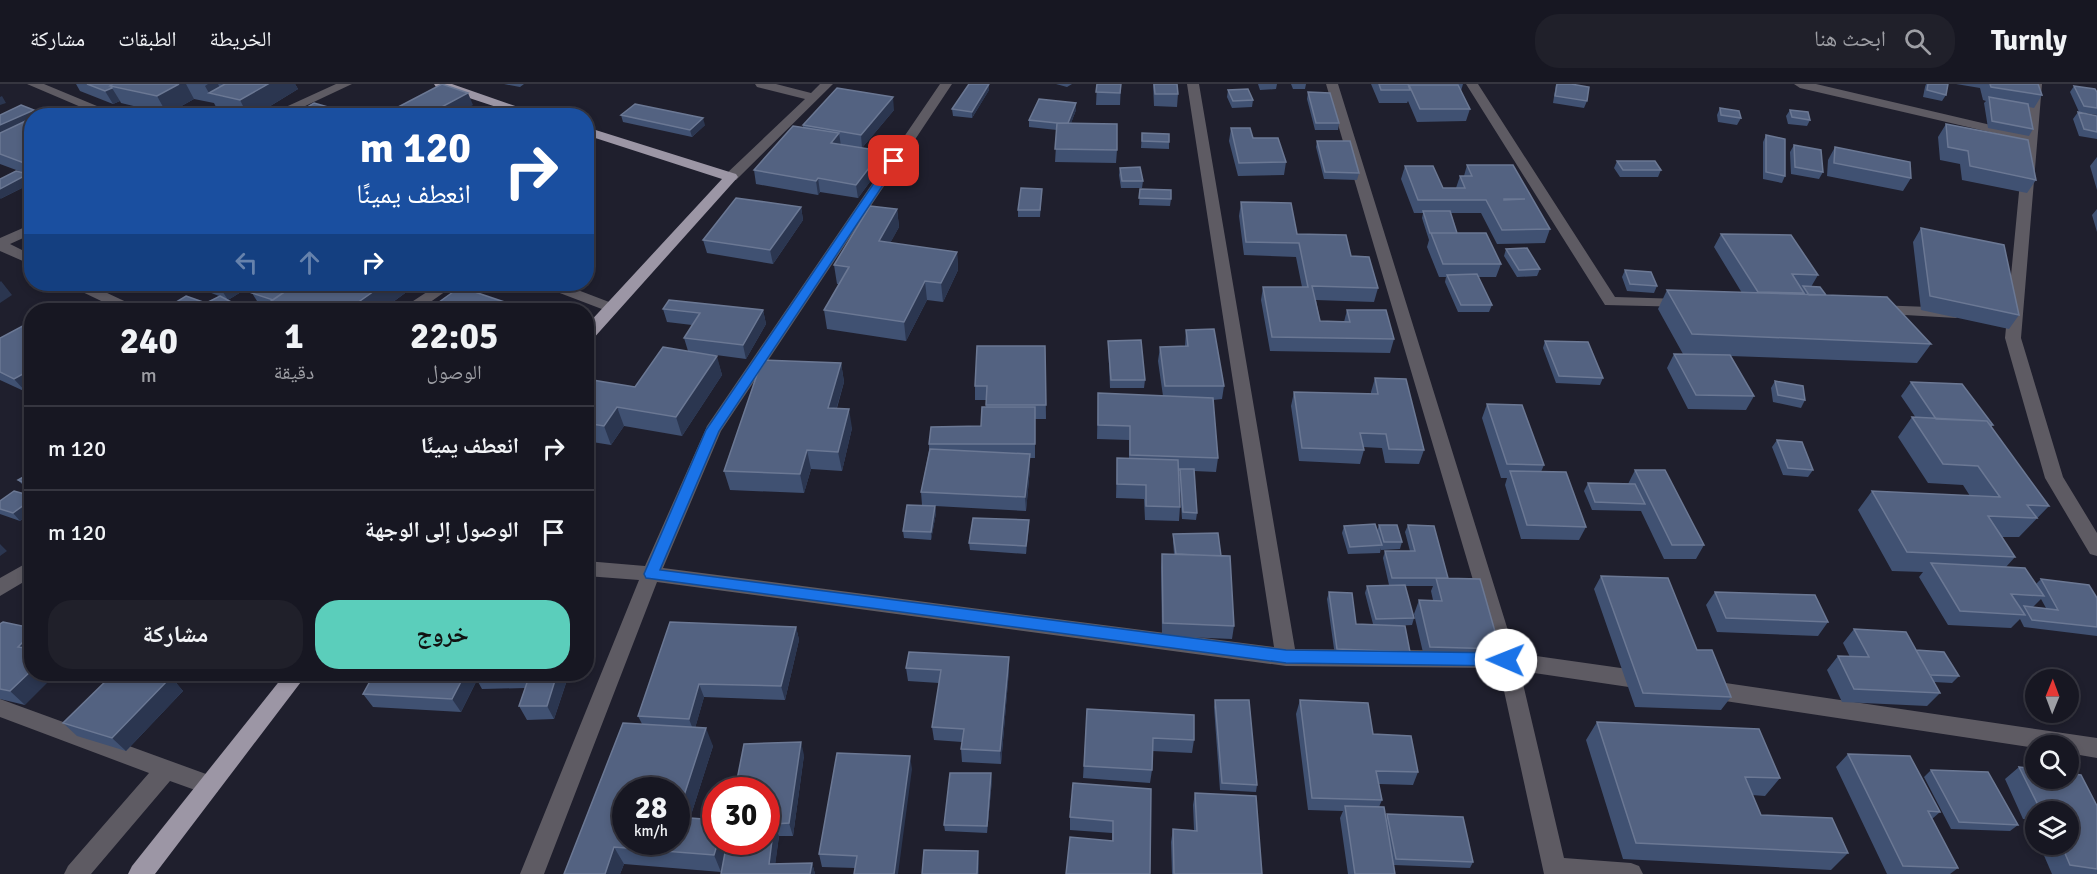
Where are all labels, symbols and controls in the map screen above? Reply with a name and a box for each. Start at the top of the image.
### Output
search box [1535,14,1955,68]
text: Turnly [1991,24,2067,58]
text: ابحث هنا [1814,25,1886,52]
icon: search [1901,25,1934,58]
text: مشاركة [30,26,85,52]
text: الطبقات [118,26,177,52]
text: الخريطة [210,26,271,52]
text: 120 m [360,123,471,174]
icon: right [492,132,570,210]
pin [868,135,919,186]
icon: arrive [877,144,910,177]
text: انعطف يمينًا [356,178,471,211]
icon: left [230,246,263,279]
icon: ahead [293,246,326,279]
icon: right [356,246,389,279]
text: 1 [284,314,304,359]
text: 22:05 [410,314,498,359]
text: 240 [120,319,178,364]
text: دقيقة [274,360,314,385]
text: الوصول [426,360,482,385]
text: m [141,363,157,388]
text: انعطف يمينًا [421,432,519,459]
icon: right [537,432,570,465]
text: 120 m [48,435,106,462]
text: الوصول إلى الوجهة [365,516,519,543]
icon: arrive [537,516,570,549]
text: 120 m [48,519,106,546]
button: مشاركة [48,600,303,669]
button: خروج [315,600,570,669]
position arrow [1474,628,1538,692]
north arrow [2025,669,2079,723]
map controls [2025,669,2079,855]
button: search [2025,735,2079,789]
speed limit sign: 30 [702,777,780,855]
text: 28 [635,790,667,827]
button: layers [2025,801,2079,855]
text: km/h [634,822,668,840]

